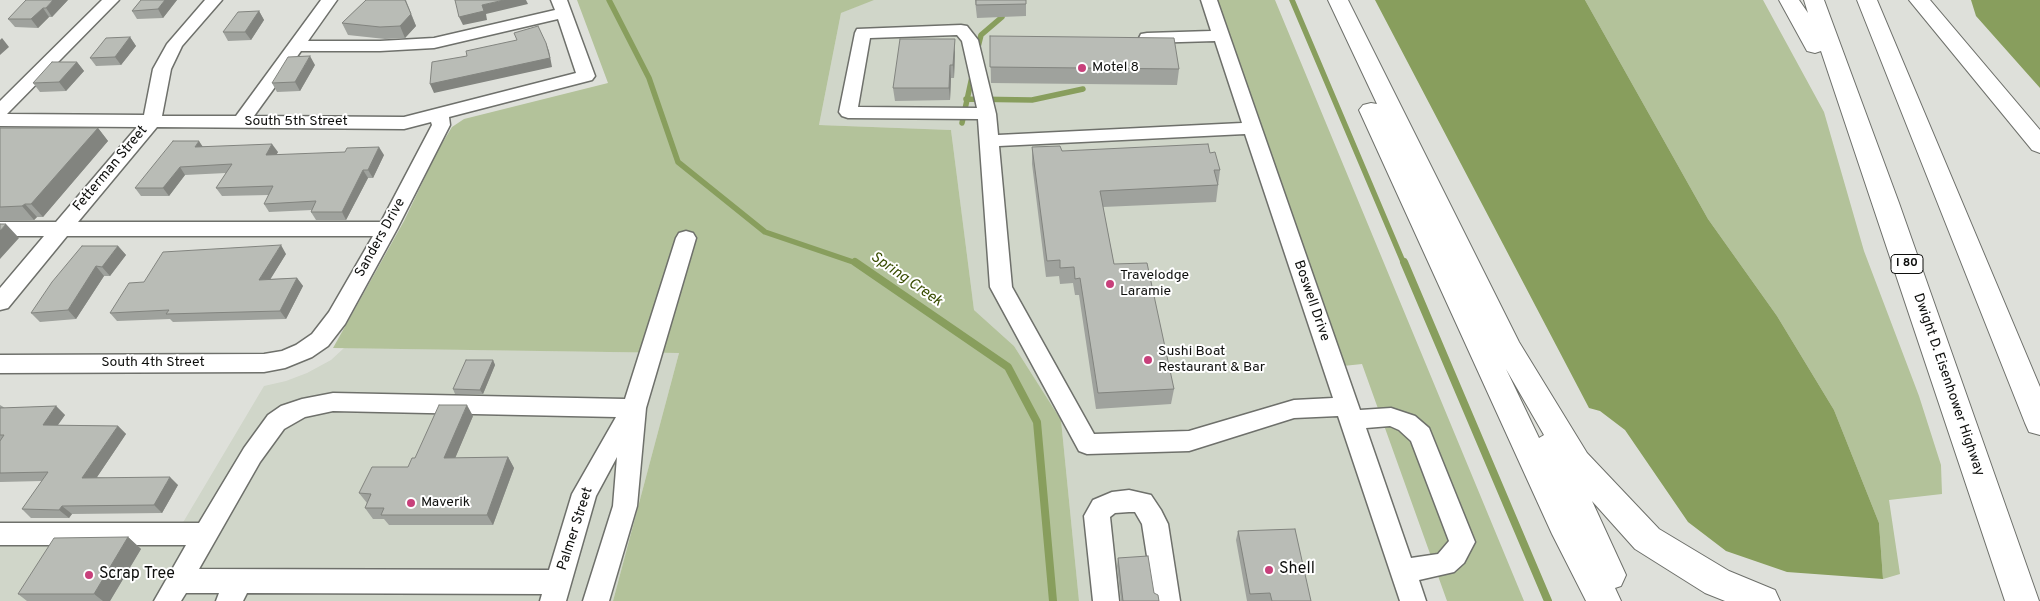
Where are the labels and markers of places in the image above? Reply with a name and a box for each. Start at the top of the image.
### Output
place label: Motel 8 [1092,60,1139,76]
marker: Motel 8 [1076,62,1088,74]
place label: Travelodge Laramie [1120,268,1189,300]
marker: Travelodge Laramie [1104,278,1116,290]
place label: Sushi Boat Restaurant & Bar [1158,344,1265,377]
marker: Sushi Boat Restaurant & Bar [1142,354,1154,366]
place label: Maverik [421,495,470,511]
marker: Maverik [405,497,417,509]
place label: Shell [1279,560,1315,580]
marker: Shell [1263,564,1275,576]
place label: Scrap Tree [99,565,175,585]
marker: Scrap Tree [83,569,95,581]

